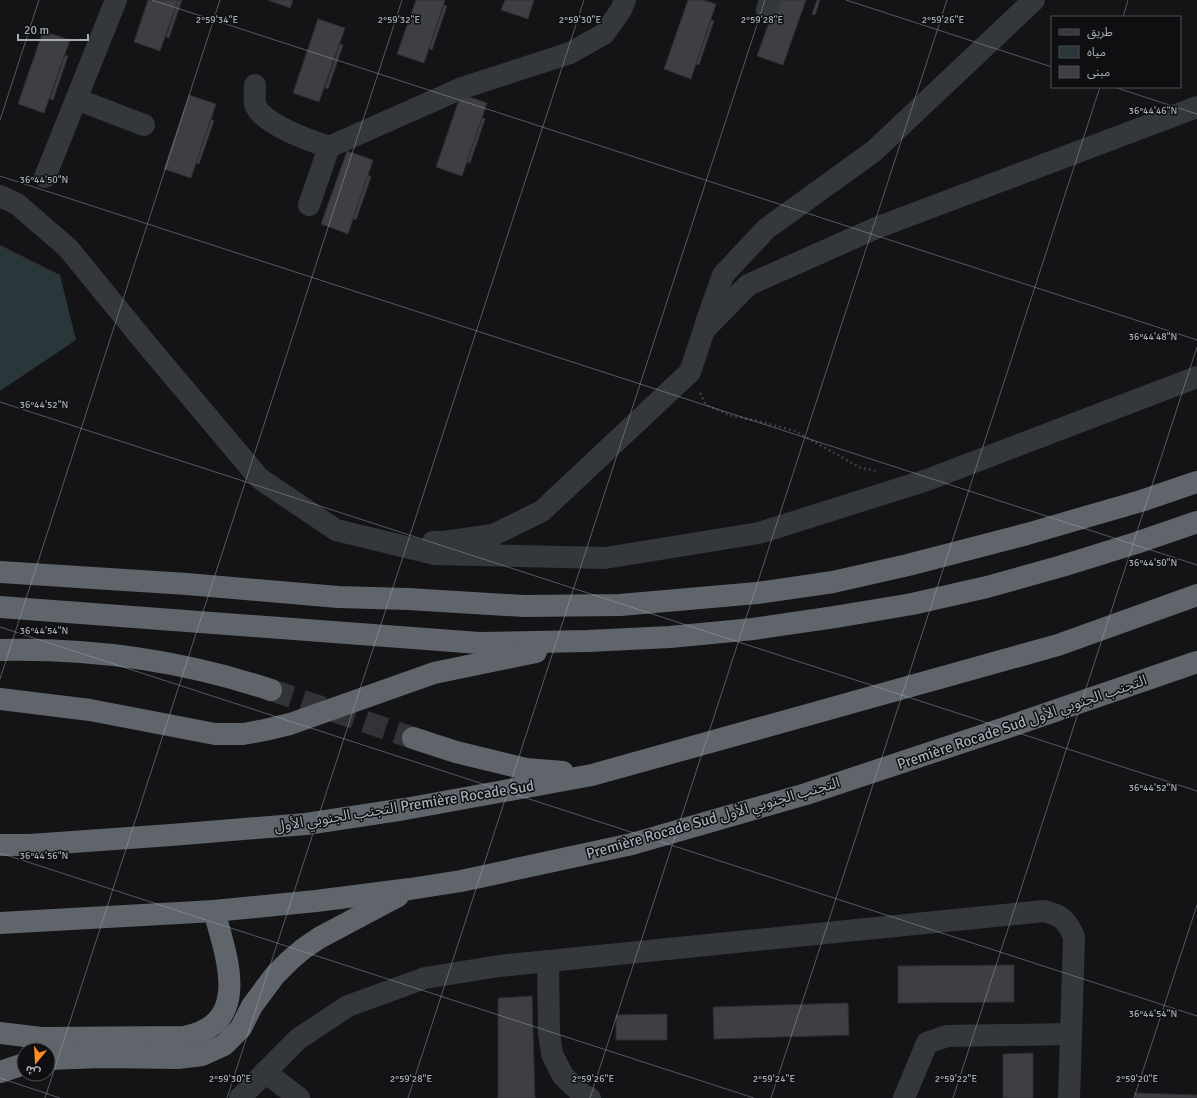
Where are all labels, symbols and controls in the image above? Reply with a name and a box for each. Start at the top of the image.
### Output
text: 2°59'34"E [196,14,238,26]
text: 2°59'32"E [378,14,420,26]
text: 2°59'30"E [559,14,601,26]
text: 2°59'28"E [741,14,783,26]
text: 2°59'26"E [922,14,964,26]
scale bar [18,16,88,42]
legend [1051,16,1181,88]
text: 20 m [24,23,49,38]
text: طريق [1087,25,1113,40]
text: مياه [1087,45,1106,60]
text: مبنى [1087,65,1110,80]
text: 36°44'46"N [1129,105,1177,117]
text: 36°44'50"N [20,174,68,186]
text: 36°44'48"N [1129,331,1177,343]
text: 36°44'52"N [20,399,68,411]
text: 36°44'50"N [1129,557,1177,569]
text: 36°44'54"N [20,625,68,637]
street label: Première Rocade Sud التجنب الجنوبي الأول [895,671,1150,776]
street label: Première Rocade Sud التجنب الجنوبي الأول [584,773,843,865]
street label: التجنب الجنوبي الأول Première Rocade Sud [273,777,536,838]
text: 36°44'52"N [1129,782,1177,794]
text: 36°44'56"N [20,850,68,862]
text: 36°44'54"N [1129,1008,1177,1020]
north arrow [16,1042,56,1082]
text: ش [24,1063,42,1080]
text: 2°59'30"E [209,1073,251,1085]
text: 2°59'28"E [390,1073,432,1085]
text: 2°59'26"E [572,1073,614,1085]
text: 2°59'24"E [753,1073,795,1085]
text: 2°59'22"E [935,1073,977,1085]
text: 2°59'20"E [1116,1073,1158,1085]

